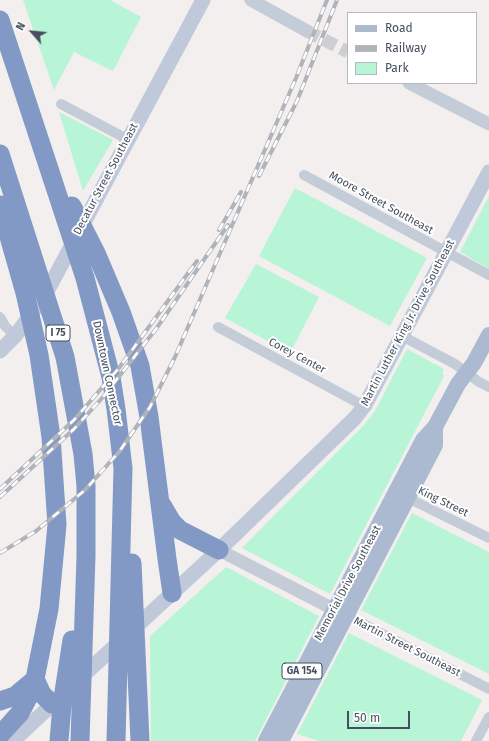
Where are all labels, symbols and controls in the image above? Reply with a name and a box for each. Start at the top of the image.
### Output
north arrow [12,12,52,52]
legend [347,12,477,84]
text: N [13,20,28,33]
text: Road [385,21,413,35]
text: Railway [385,41,426,55]
text: Park [385,61,409,75]
street label: Decatur Street Southeast [71,121,141,237]
street label: Moore Street Southeast [327,169,435,237]
street label: Martin Luther King Jr. Drive Southeast [358,238,458,408]
street label: Downtown Connector [89,320,125,426]
road number: I 75 [46,325,70,341]
street label: Corey Center [266,335,328,377]
street label: King Street [416,484,470,520]
street label: Memorial Drive Southeast [312,523,384,643]
street label: Martin Street Southeast [351,614,463,680]
road number: GA 154 [282,663,322,679]
scale bar [349,703,412,729]
text: 50 m [354,711,380,725]

